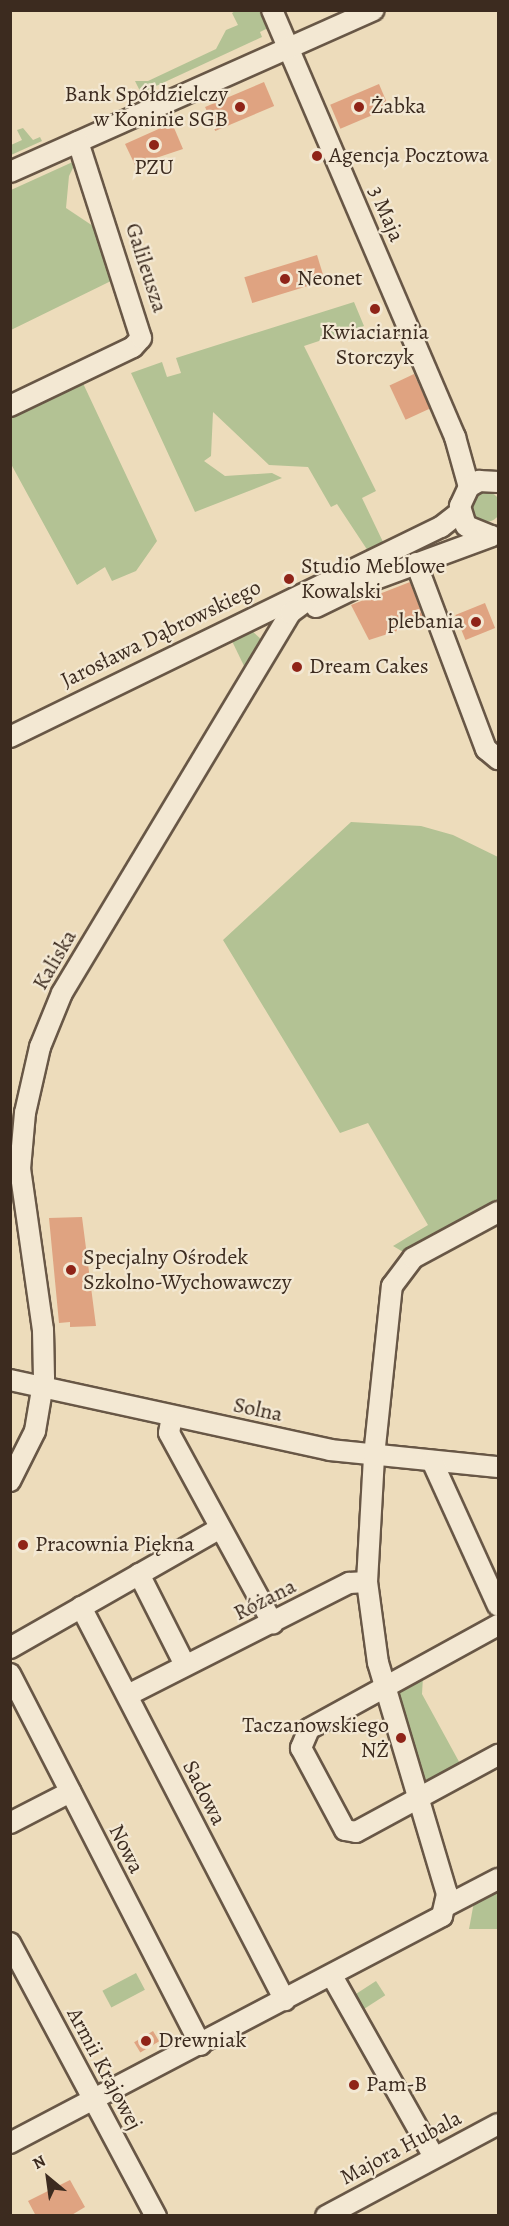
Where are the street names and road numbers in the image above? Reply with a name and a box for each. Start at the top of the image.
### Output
street label: 3 Maja [363,182,409,246]
street label: Galileusza [119,220,173,316]
street label: Jarosława Dąbrowskiego [57,574,265,694]
street label: Kaliska [27,925,83,995]
street label: Solna [231,1392,285,1428]
street label: Różana [229,1573,301,1627]
street label: Sadowa [177,1756,231,1830]
street label: Nowa [103,1820,149,1878]
street label: Armii Krajowej [61,2003,147,2135]
street label: Majora Hubala [336,2105,466,2191]

